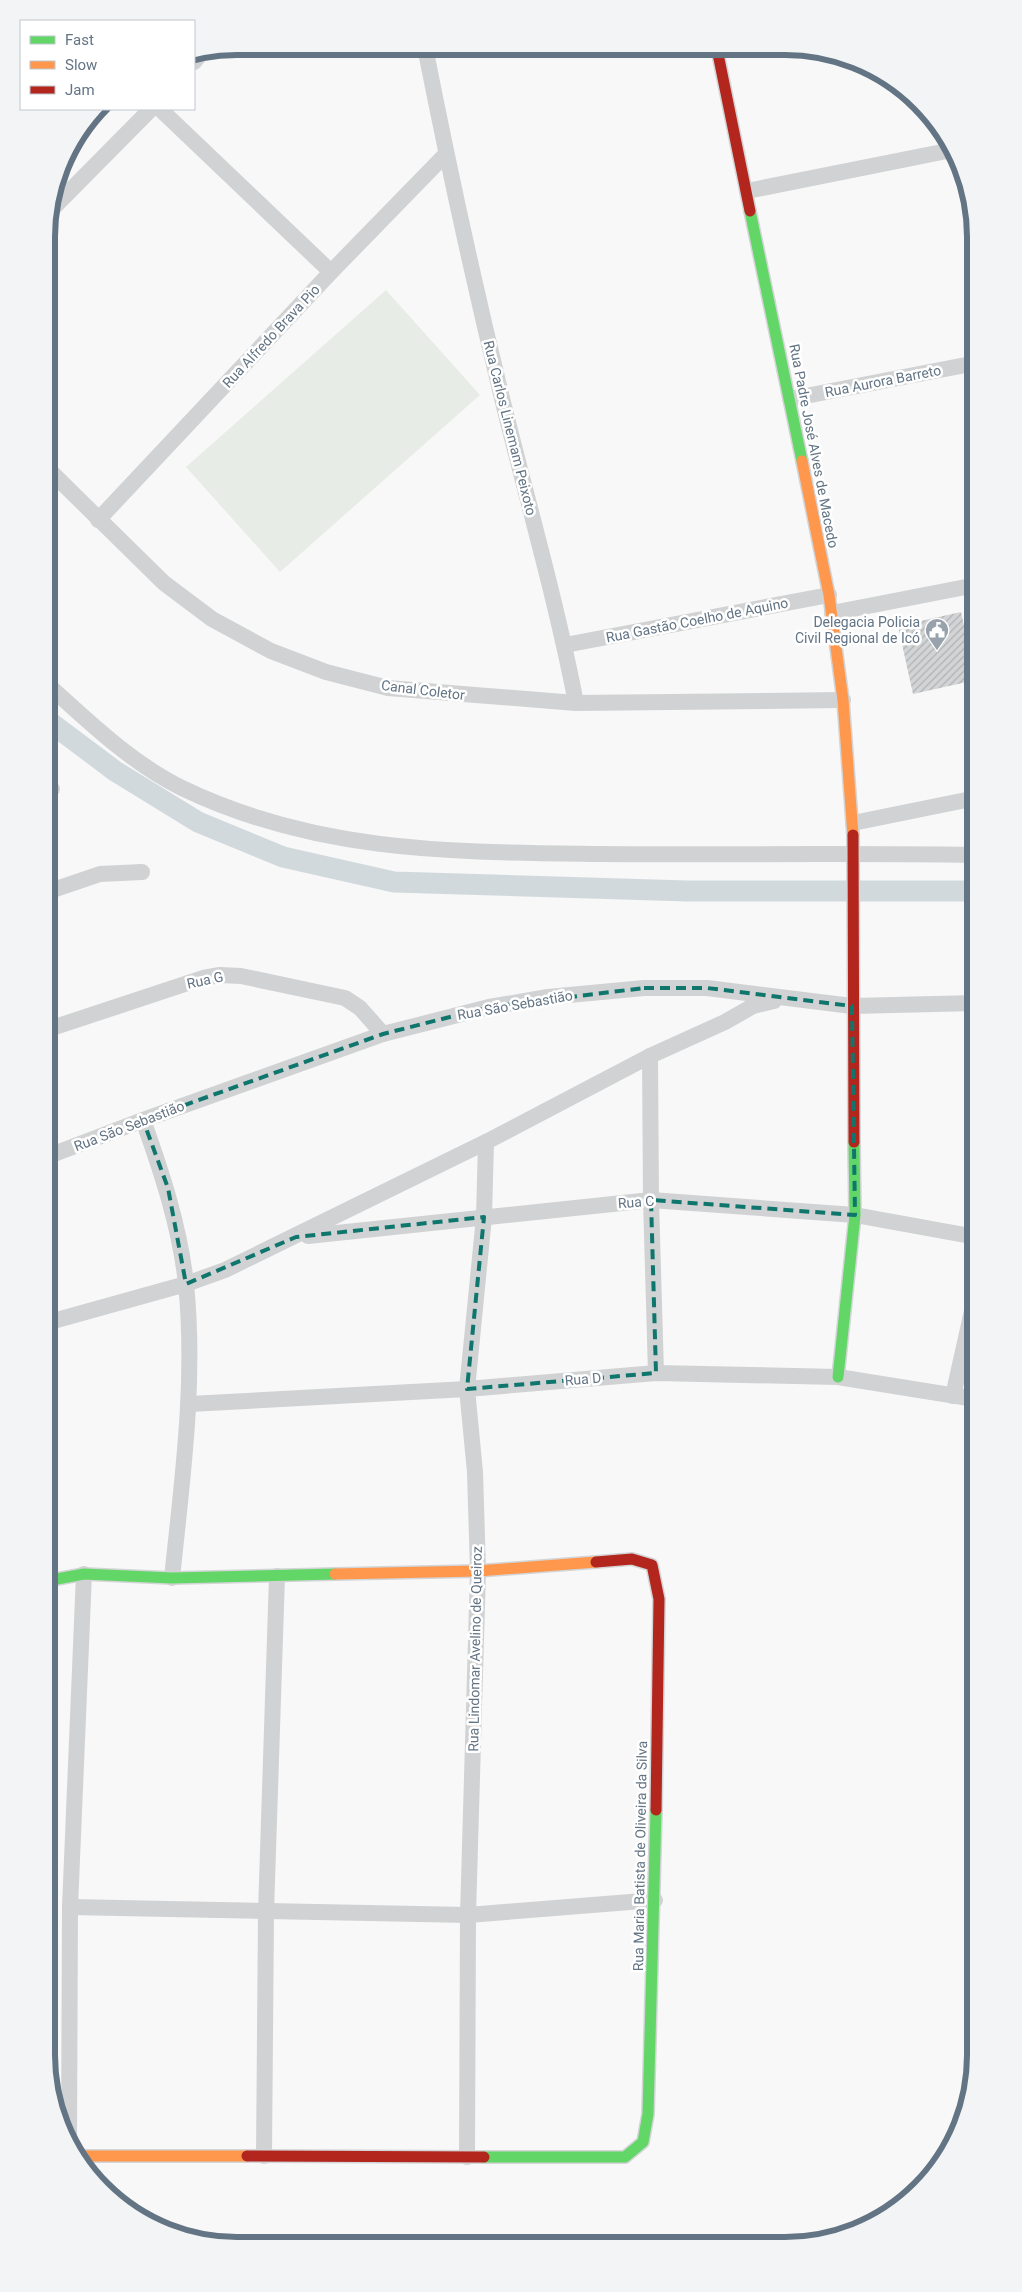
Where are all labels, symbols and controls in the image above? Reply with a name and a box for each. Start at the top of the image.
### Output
legend [20,20,195,110]
text: Fast [65,31,94,49]
text: Slow [65,56,97,74]
text: Jam [65,81,95,99]
street label: Rua Alfredo Brava Pio [219,281,323,391]
street label: Rua Carlos Linemam Peixoto [481,339,539,517]
street label: Rua Padre José Alves de Macedo [786,343,842,549]
street label: Rua Aurora Barreto [824,362,942,400]
street label: Rua Gastão Coelho de Aquino [605,594,789,646]
place label: Delegacia Policia Civil Regional de Icó [795,614,920,646]
public building icon: Delegacia Policia Civil Regional de Icó [924,617,950,651]
street label: Canal Coletor [380,677,466,703]
street label: Rua G [185,968,225,992]
street label: Rua São Sebastião [456,987,574,1023]
street label: Rua São Sebastião [72,1098,186,1154]
street label: Rua C [617,1193,655,1211]
street label: Rua D [564,1369,602,1389]
street label: Rua Lindomar Avelino de Queiroz [465,1546,485,1752]
street label: Rua Maria Batista de Oliveira da Silva [630,1741,650,1971]

